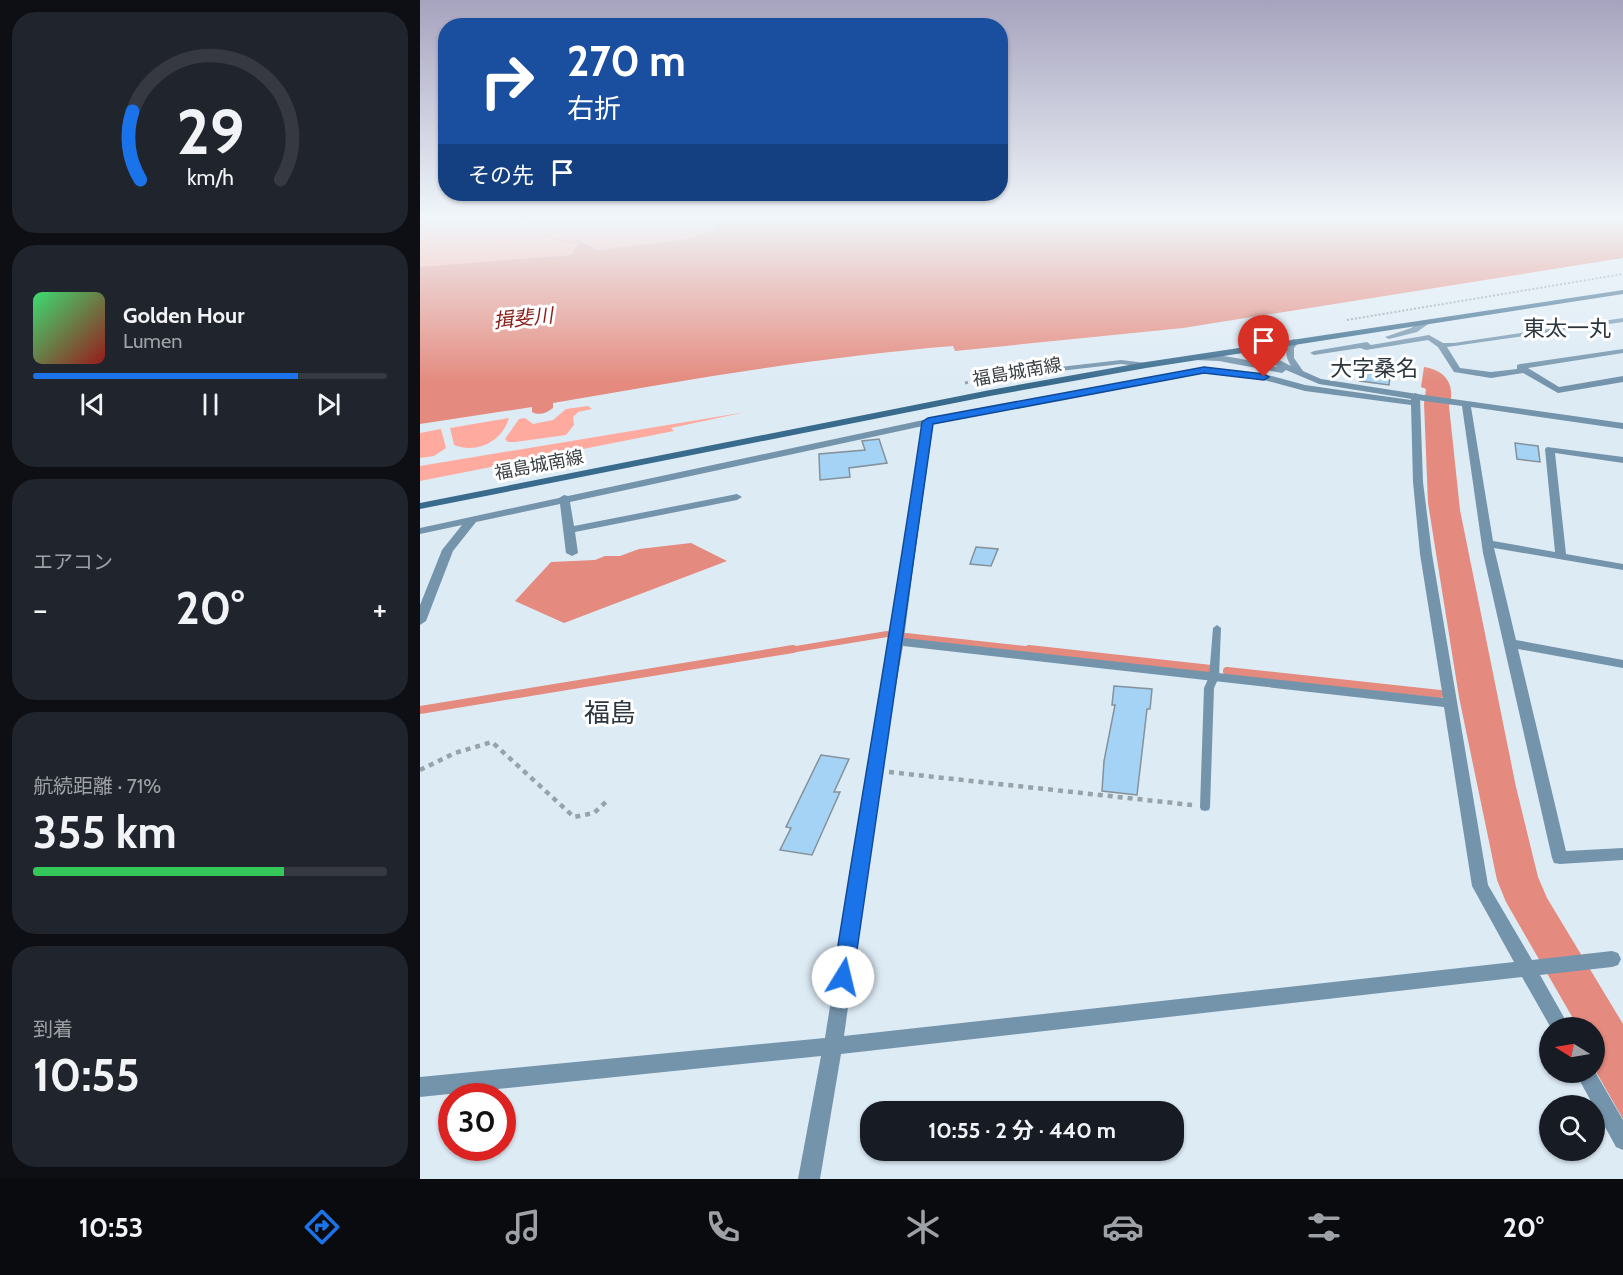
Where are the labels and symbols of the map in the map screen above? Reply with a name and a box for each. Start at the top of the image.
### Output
water label: 揖斐川 [492,303,556,333]
pin [1238,315,1289,377]
district label: 東太一丸 [1523,315,1611,342]
street label: 福島城南線 [971,353,1063,391]
district label: 大字桑名 [1330,355,1418,382]
street label: 福島城南線 [493,446,585,484]
district label: 福島 [584,697,636,729]
position arrow [811,945,875,1009]
north arrow [1539,1017,1605,1083]
speed limit sign: 30 [438,1083,516,1161]

